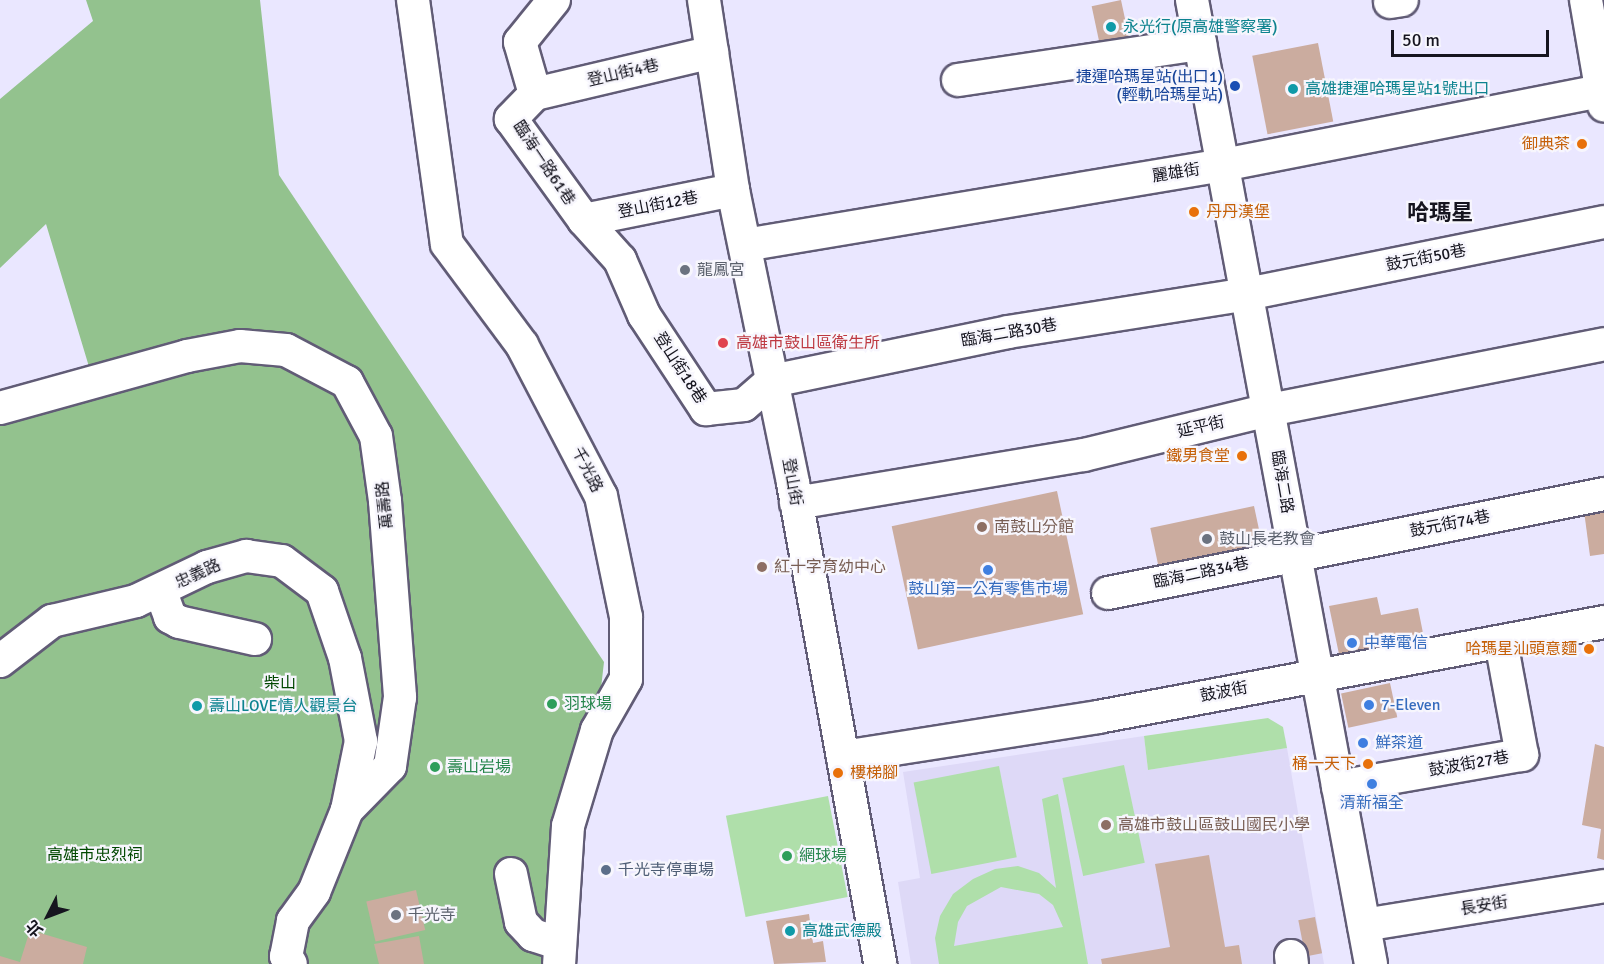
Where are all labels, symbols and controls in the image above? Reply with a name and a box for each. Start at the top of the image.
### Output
place label: 永光行(原高雄警察署) [1123,17,1278,37]
scale bar [1394,18,1552,56]
marker: 永光行(原高雄警察署) [1104,20,1118,34]
text: 50 m [1402,29,1440,51]
street label: 登山街4巷 [585,55,661,91]
place label: 捷運哈瑪星站(出口1) (輕軌哈瑪星站) [1076,67,1223,105]
marker: 捷運哈瑪星站(出口1) (輕軌哈瑪星站) [1228,79,1242,93]
place label: 高雄捷運哈瑪星站1號出口 [1305,79,1490,99]
marker: 高雄捷運哈瑪星站1號出口 [1286,82,1300,96]
street label: 臨海一路61巷 [509,117,579,209]
place label: 御典茶 [1522,134,1570,154]
marker: 御典茶 [1575,137,1589,151]
street label: 麗雄街 [1151,160,1201,186]
street label: 登山街12巷 [616,188,700,222]
district label: 哈瑪星 [1407,200,1473,226]
place label: 丹丹漢堡 [1206,202,1270,222]
marker: 丹丹漢堡 [1187,205,1201,219]
street label: 鼓元街50巷 [1384,241,1468,275]
place label: 龍鳳宮 [697,260,745,280]
marker: 龍鳳宮 [678,263,692,277]
street label: 臨海二路30巷 [959,315,1059,351]
street label: 登山街18巷 [650,329,710,407]
place label: 高雄市鼓山區衛生所 [736,333,880,353]
marker: 高雄市鼓山區衛生所 [714,334,732,352]
street label: 延平街 [1175,412,1227,442]
street label: 千光路 [568,444,606,496]
place label: 鐵男食堂 [1166,446,1230,466]
marker: 鐵男食堂 [1235,449,1249,463]
street label: 臨海二路 [1267,449,1297,515]
street label: 登山街 [778,457,806,507]
street label: 萬壽路 [373,480,397,530]
street label: 鼓元街74巷 [1408,507,1492,541]
place label: 南鼓山分館 [994,517,1074,537]
marker: 南鼓山分館 [975,520,989,534]
place label: 鼓山長老教會 [1219,529,1315,549]
marker: 鼓山長老教會 [1200,532,1214,546]
street label: 臨海二路34巷 [1151,553,1251,593]
street label: 忠義路 [172,555,224,593]
place label: 紅十字育幼中心 [774,557,886,577]
marker: 紅十字育幼中心 [755,560,769,574]
marker: 鼓山第一公有零售市場 [981,563,995,577]
place label: 鼓山第一公有零售市場 [908,579,1068,599]
place label: 中華電信 [1364,633,1428,653]
marker: 中華電信 [1345,636,1359,650]
place label: 哈瑪星汕頭意麵 [1465,639,1577,659]
marker: 哈瑪星汕頭意麵 [1582,642,1596,656]
park label: 柴山 [264,673,296,693]
street label: 鼓波街 [1199,678,1249,706]
place label: 羽球場 [564,694,612,714]
place label: 7-Eleven [1381,695,1440,715]
place label: 壽山LOVE情人觀景台 [209,696,357,716]
marker: 羽球場 [545,697,559,711]
marker: 7-Eleven [1362,698,1376,712]
marker: 壽山LOVE情人觀景台 [190,699,204,713]
place label: 鮮茶道 [1375,733,1423,753]
marker: 鮮茶道 [1356,736,1370,750]
street label: 鼓波街27巷 [1427,747,1511,781]
place label: 桶一天下 [1292,754,1356,774]
place label: 壽山岩場 [447,757,511,777]
marker: 桶一天下 [1361,757,1375,771]
marker: 壽山岩場 [428,760,442,774]
place label: 樓梯腳 [850,763,898,783]
marker: 樓梯腳 [831,766,845,780]
marker: 清新福全 [1365,777,1379,791]
place label: 清新福全 [1340,793,1404,813]
place label: 高雄市鼓山區鼓山國民小學 [1118,815,1310,835]
marker: 高雄市鼓山區鼓山國民小學 [1099,818,1113,832]
park label: 高雄市忠烈祠 [47,845,143,865]
place label: 網球場 [799,846,847,866]
marker: 網球場 [780,849,794,863]
place label: 千光寺停車場 [618,860,714,880]
marker: 千光寺停車場 [599,863,613,877]
north arrow [18,886,78,946]
street label: 長安街 [1459,893,1509,919]
place label: 千光寺 [408,905,456,925]
marker: 千光寺 [389,908,403,922]
text: 北 [22,915,47,941]
place label: 高雄武德殿 [802,921,882,941]
marker: 高雄武德殿 [783,924,797,938]

